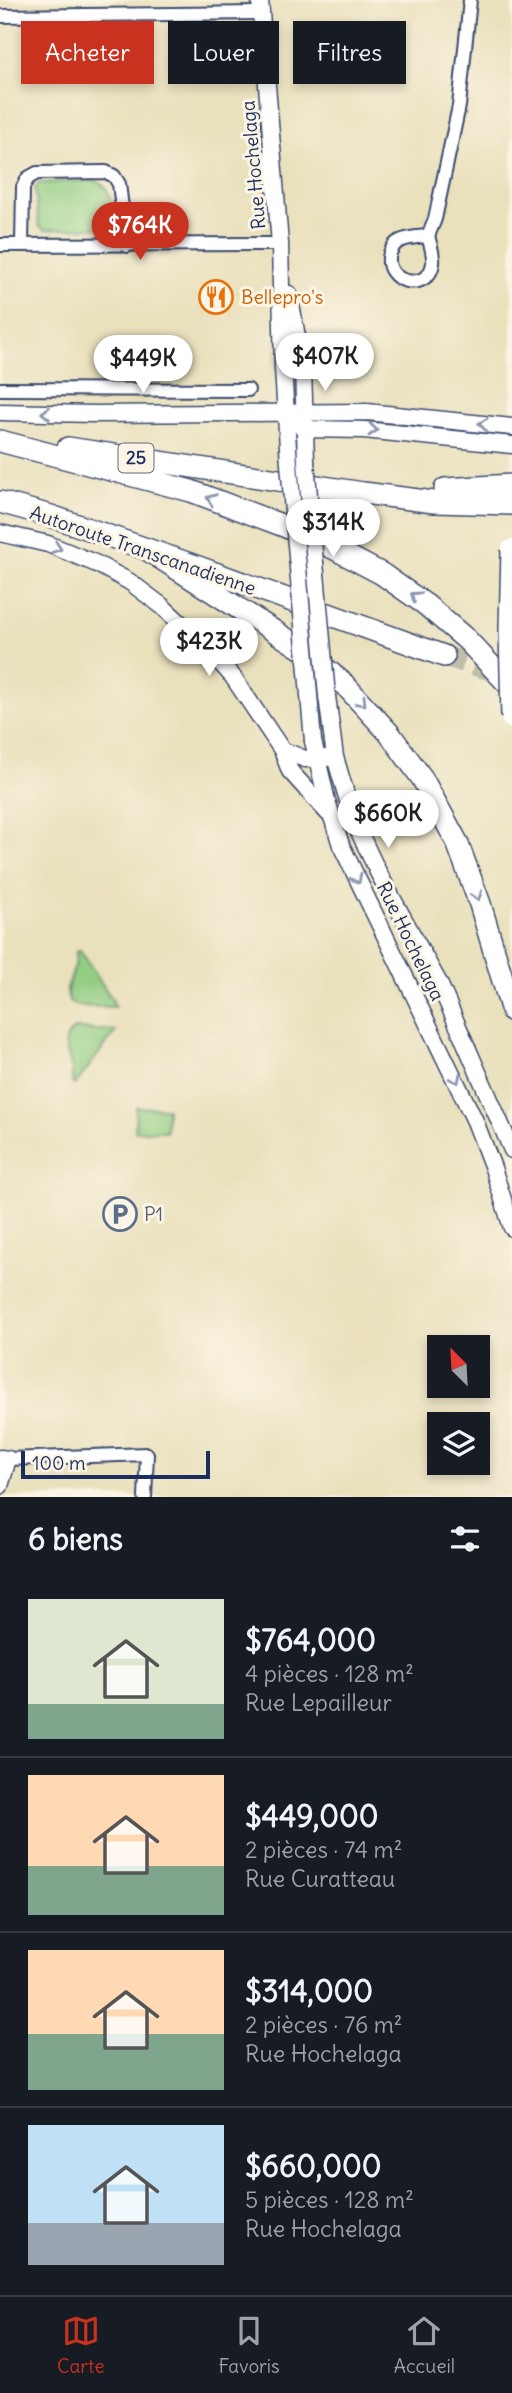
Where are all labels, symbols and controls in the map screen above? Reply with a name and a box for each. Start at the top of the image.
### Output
chip: Acheter [21,21,154,84]
chip: Louer [168,21,279,84]
chip: Filtres [293,21,406,84]
street label: Rue Hochelaga [235,99,271,231]
pin: $764K [91,202,189,262]
text: $764K [108,210,172,239]
restaurant icon: Bellepro's [197,278,235,316]
place label: Bellepro's [241,285,324,309]
pin: $407K [276,334,374,393]
pin: $449K [94,336,192,395]
text: $407K [292,341,358,370]
text: $449K [110,343,176,372]
one-way arrow [40,405,51,421]
one-way arrow [477,417,488,432]
one-way arrow [367,423,378,438]
road number: 25 [118,444,154,472]
one-way arrow [205,493,217,507]
street label: Autoroute Transcanadienne [27,500,259,600]
pin: $314K [284,500,382,559]
text: $314K [302,507,364,536]
one-way arrow [50,540,62,554]
one-way arrow [410,592,423,605]
pin: $423K [160,618,258,678]
text: $423K [176,626,242,655]
one-way arrow [354,694,367,707]
pin: $660K [339,790,437,850]
text: $660K [354,798,422,827]
one-way arrow [348,872,362,884]
street label: Rue Hochelaga [372,878,450,1005]
one-way arrow [469,890,483,902]
one-way arrow [447,1072,461,1084]
parking icon: P1 [101,1195,139,1233]
place label: P1 [144,1202,163,1226]
north arrow [427,1335,490,1398]
map controls [427,1335,490,1475]
button: layers [427,1412,490,1475]
scale bar [21,1448,210,1480]
text: 100 m [32,1451,86,1475]
text: 6 biens [28,1520,123,1558]
icon: filters [446,1520,484,1558]
text: $764,000 [245,1621,376,1659]
icon: home [84,1627,168,1711]
text: 4 pièces · 128 m² [245,1659,414,1688]
text: Rue Lepailleur [245,1688,392,1717]
text: $449,000 [245,1797,378,1835]
icon: home [84,1803,168,1887]
text: 2 pièces · 74 m² [245,1835,402,1864]
text: Rue Curatteau [245,1864,395,1893]
text: $314,000 [245,1972,373,2010]
icon: home [84,1978,168,2062]
text: 2 pièces · 76 m² [245,2010,402,2039]
text: Rue Hochelaga [245,2039,402,2068]
text: $660,000 [245,2147,382,2185]
icon: home [84,2153,168,2237]
text: 5 pièces · 128 m² [245,2185,414,2214]
text: Rue Hochelaga [245,2214,402,2243]
tab: Carte [57,2312,104,2378]
tab: Favoris [218,2312,280,2378]
tab: Accueil [394,2312,455,2378]

